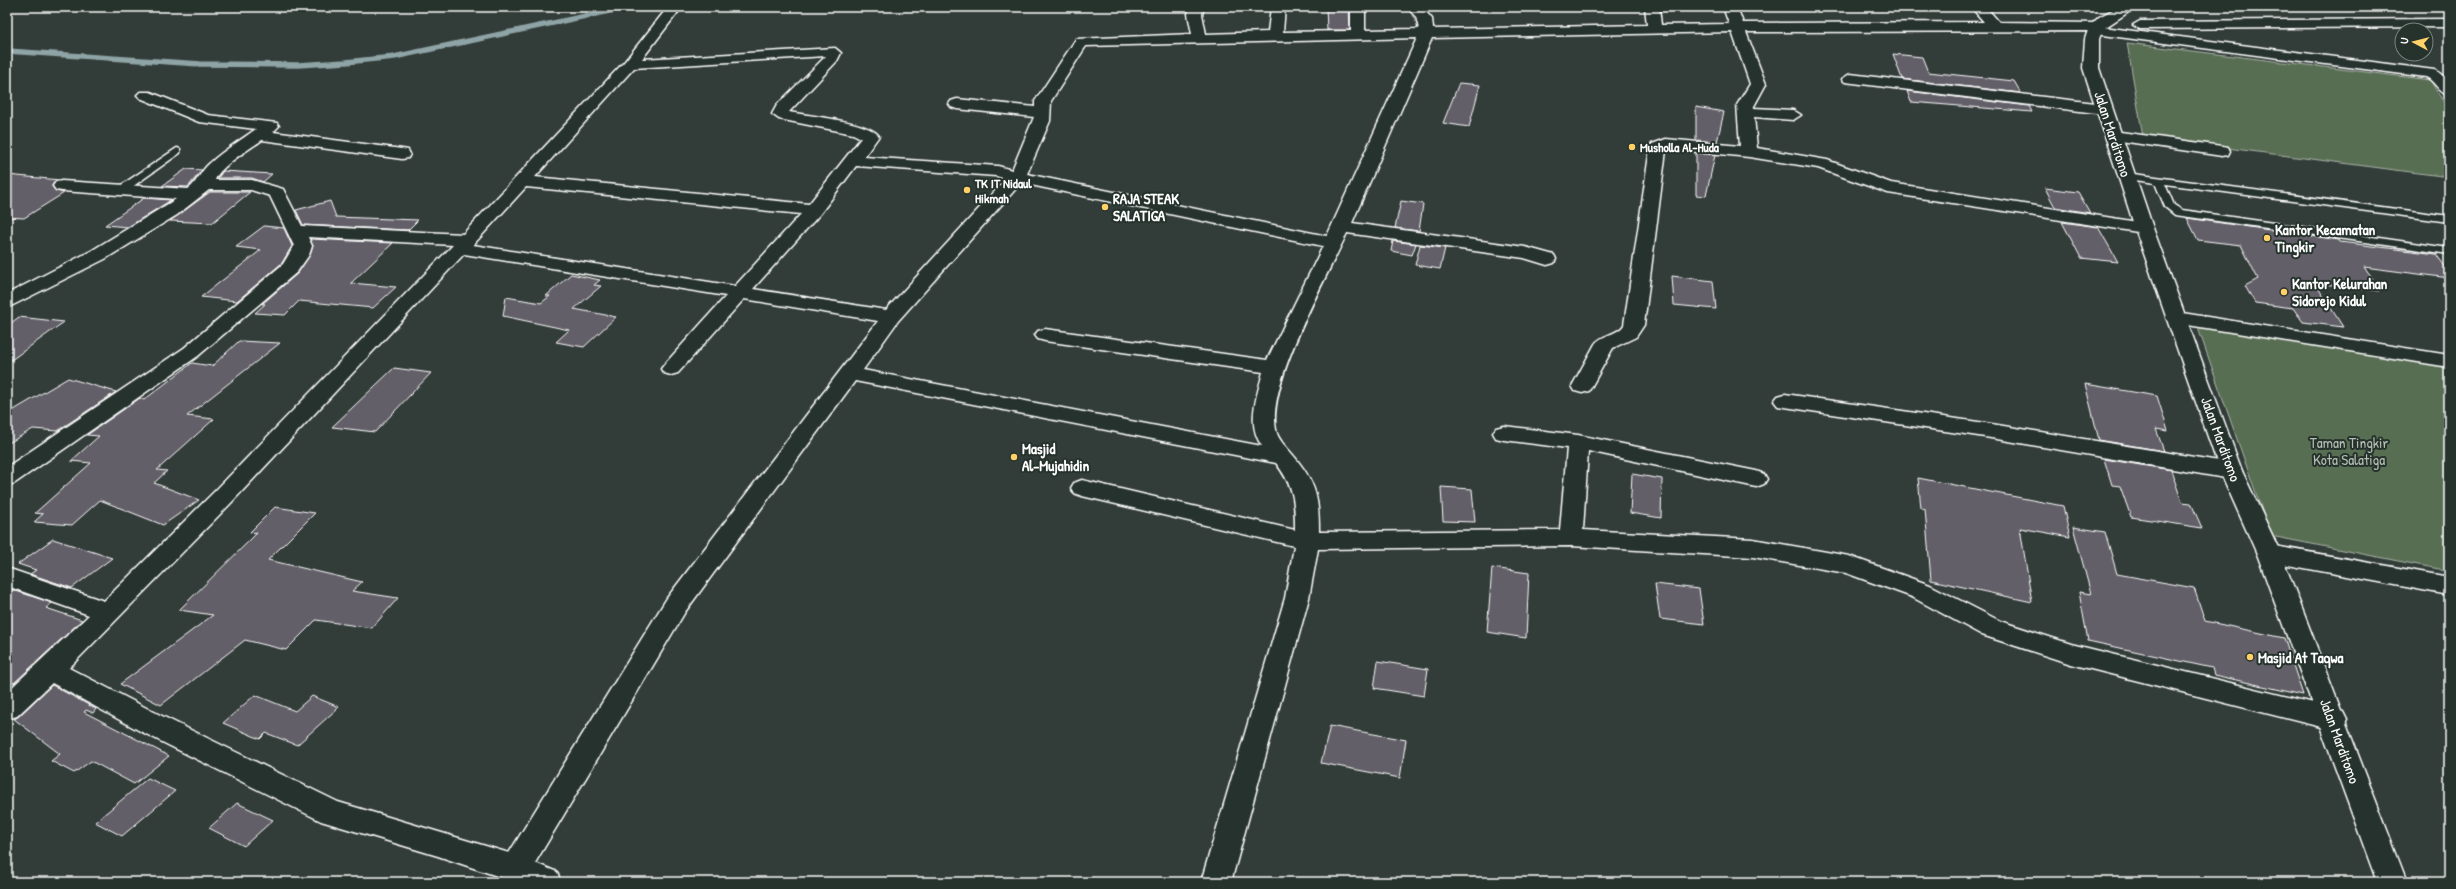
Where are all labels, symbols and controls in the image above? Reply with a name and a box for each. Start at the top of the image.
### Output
north arrow [2394,22,2434,62]
text: U [2397,37,2411,45]
street label: Jalan Marditomo [2089,89,2137,179]
place label: Musholla Al-Huda [1640,138,1720,156]
marker: Musholla Al-Huda [1627,142,1637,152]
place label: TK IT Nidaul Hikmah [974,174,1032,207]
marker: TK IT Nidaul Hikmah [962,185,972,195]
place label: RAJA STEAK SALATIGA [1113,188,1179,226]
marker: RAJA STEAK SALATIGA [1100,202,1110,212]
place label: Kantor Kecamatan Tingkir [2274,219,2376,258]
marker: Kantor Kecamatan Tingkir [2262,233,2272,243]
place label: Kantor Kelurahan Sidorejo Kidul [2292,273,2388,311]
marker: Kantor Kelurahan Sidorejo Kidul [2279,287,2289,297]
street label: Jalan Marditomo [2196,394,2246,484]
park label: Taman Tingkir Kota Salatiga [2310,432,2388,470]
place label: Masjid Al-Mujahidin [1022,438,1090,476]
marker: Masjid Al-Mujahidin [1009,452,1019,462]
place label: Masjid At Taqwa [2258,647,2343,669]
marker: Masjid At Taqwa [2245,652,2255,662]
street label: Jalan Marditomo [2315,696,2365,786]

